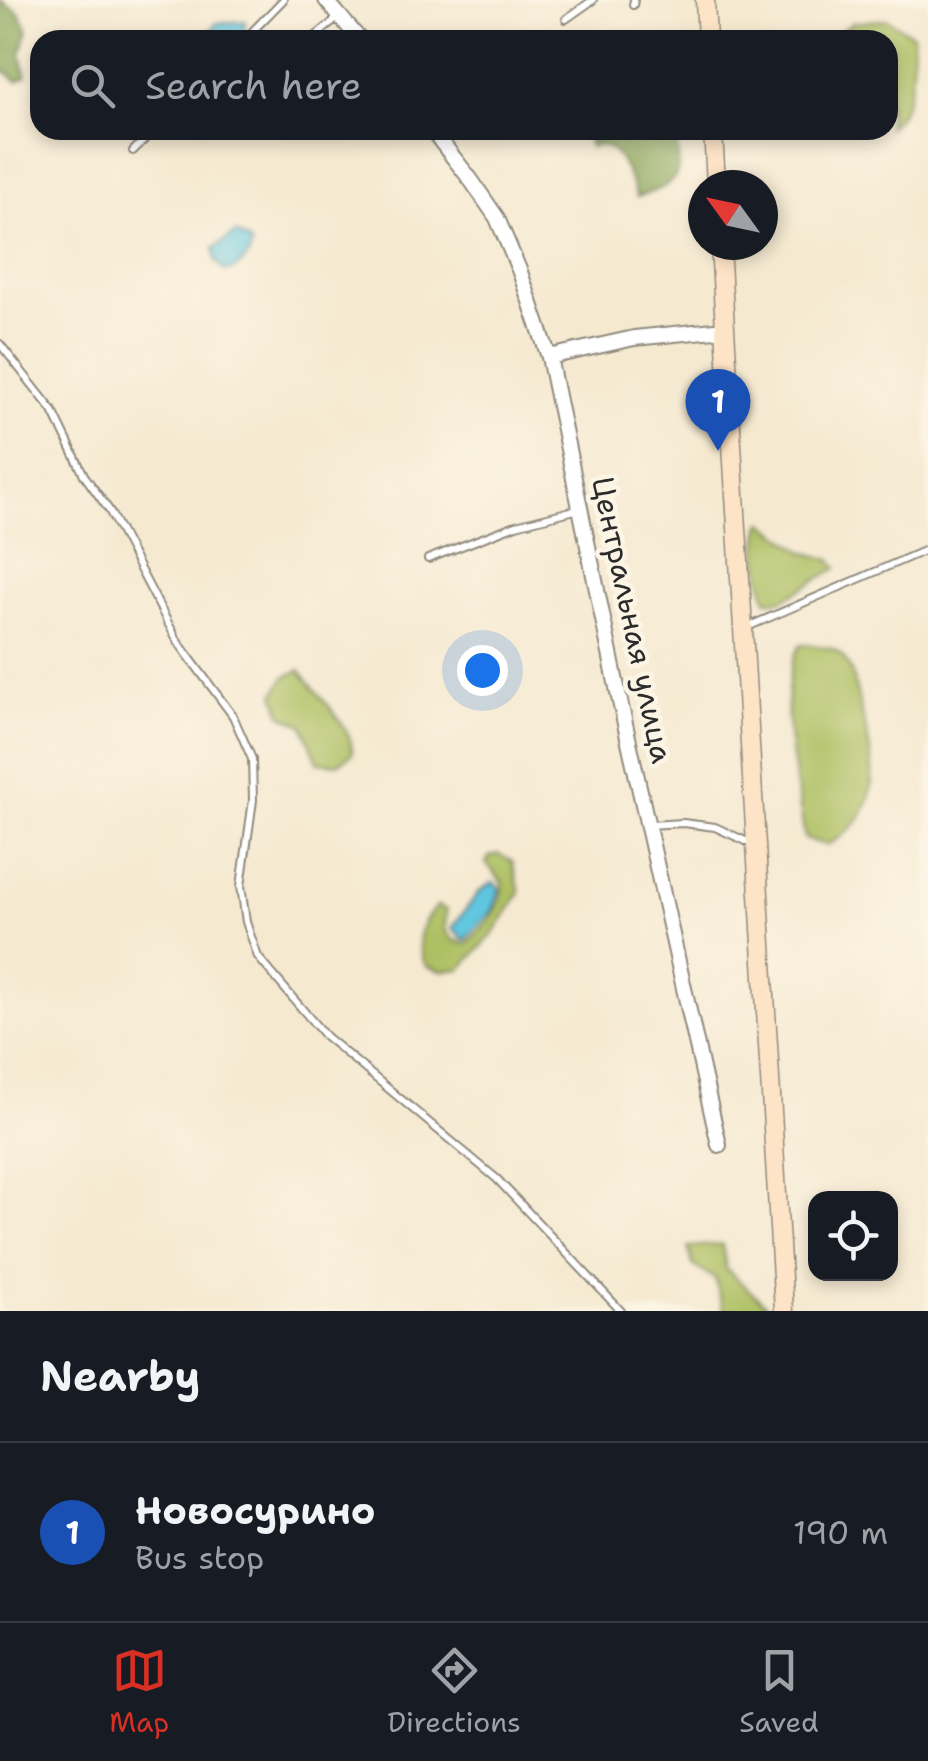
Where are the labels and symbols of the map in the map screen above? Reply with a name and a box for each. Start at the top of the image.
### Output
north arrow [688,170,778,260]
pin: 1 [686,368,750,451]
street label: Центральная улица [582,473,683,767]
your location [457,645,508,696]

